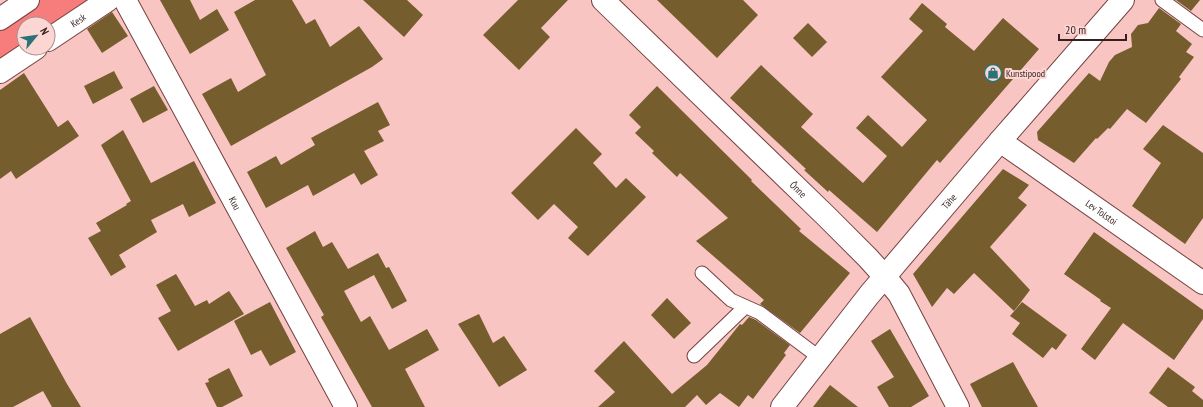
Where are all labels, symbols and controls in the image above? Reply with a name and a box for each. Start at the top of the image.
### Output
street label: Kesk [68,10,88,30]
north arrow [16,16,56,56]
scale bar [1059,16,1126,42]
text: 20 m [1065,22,1086,37]
text: N [37,25,52,37]
shop icon: Kunstipood [983,63,1003,83]
place label: Kunstipood [1006,67,1045,80]
street label: Õnne [787,178,810,200]
street label: Tähe [939,191,959,212]
street label: Kuu [226,194,244,212]
street label: Lev Tolstoi [1083,196,1120,228]

